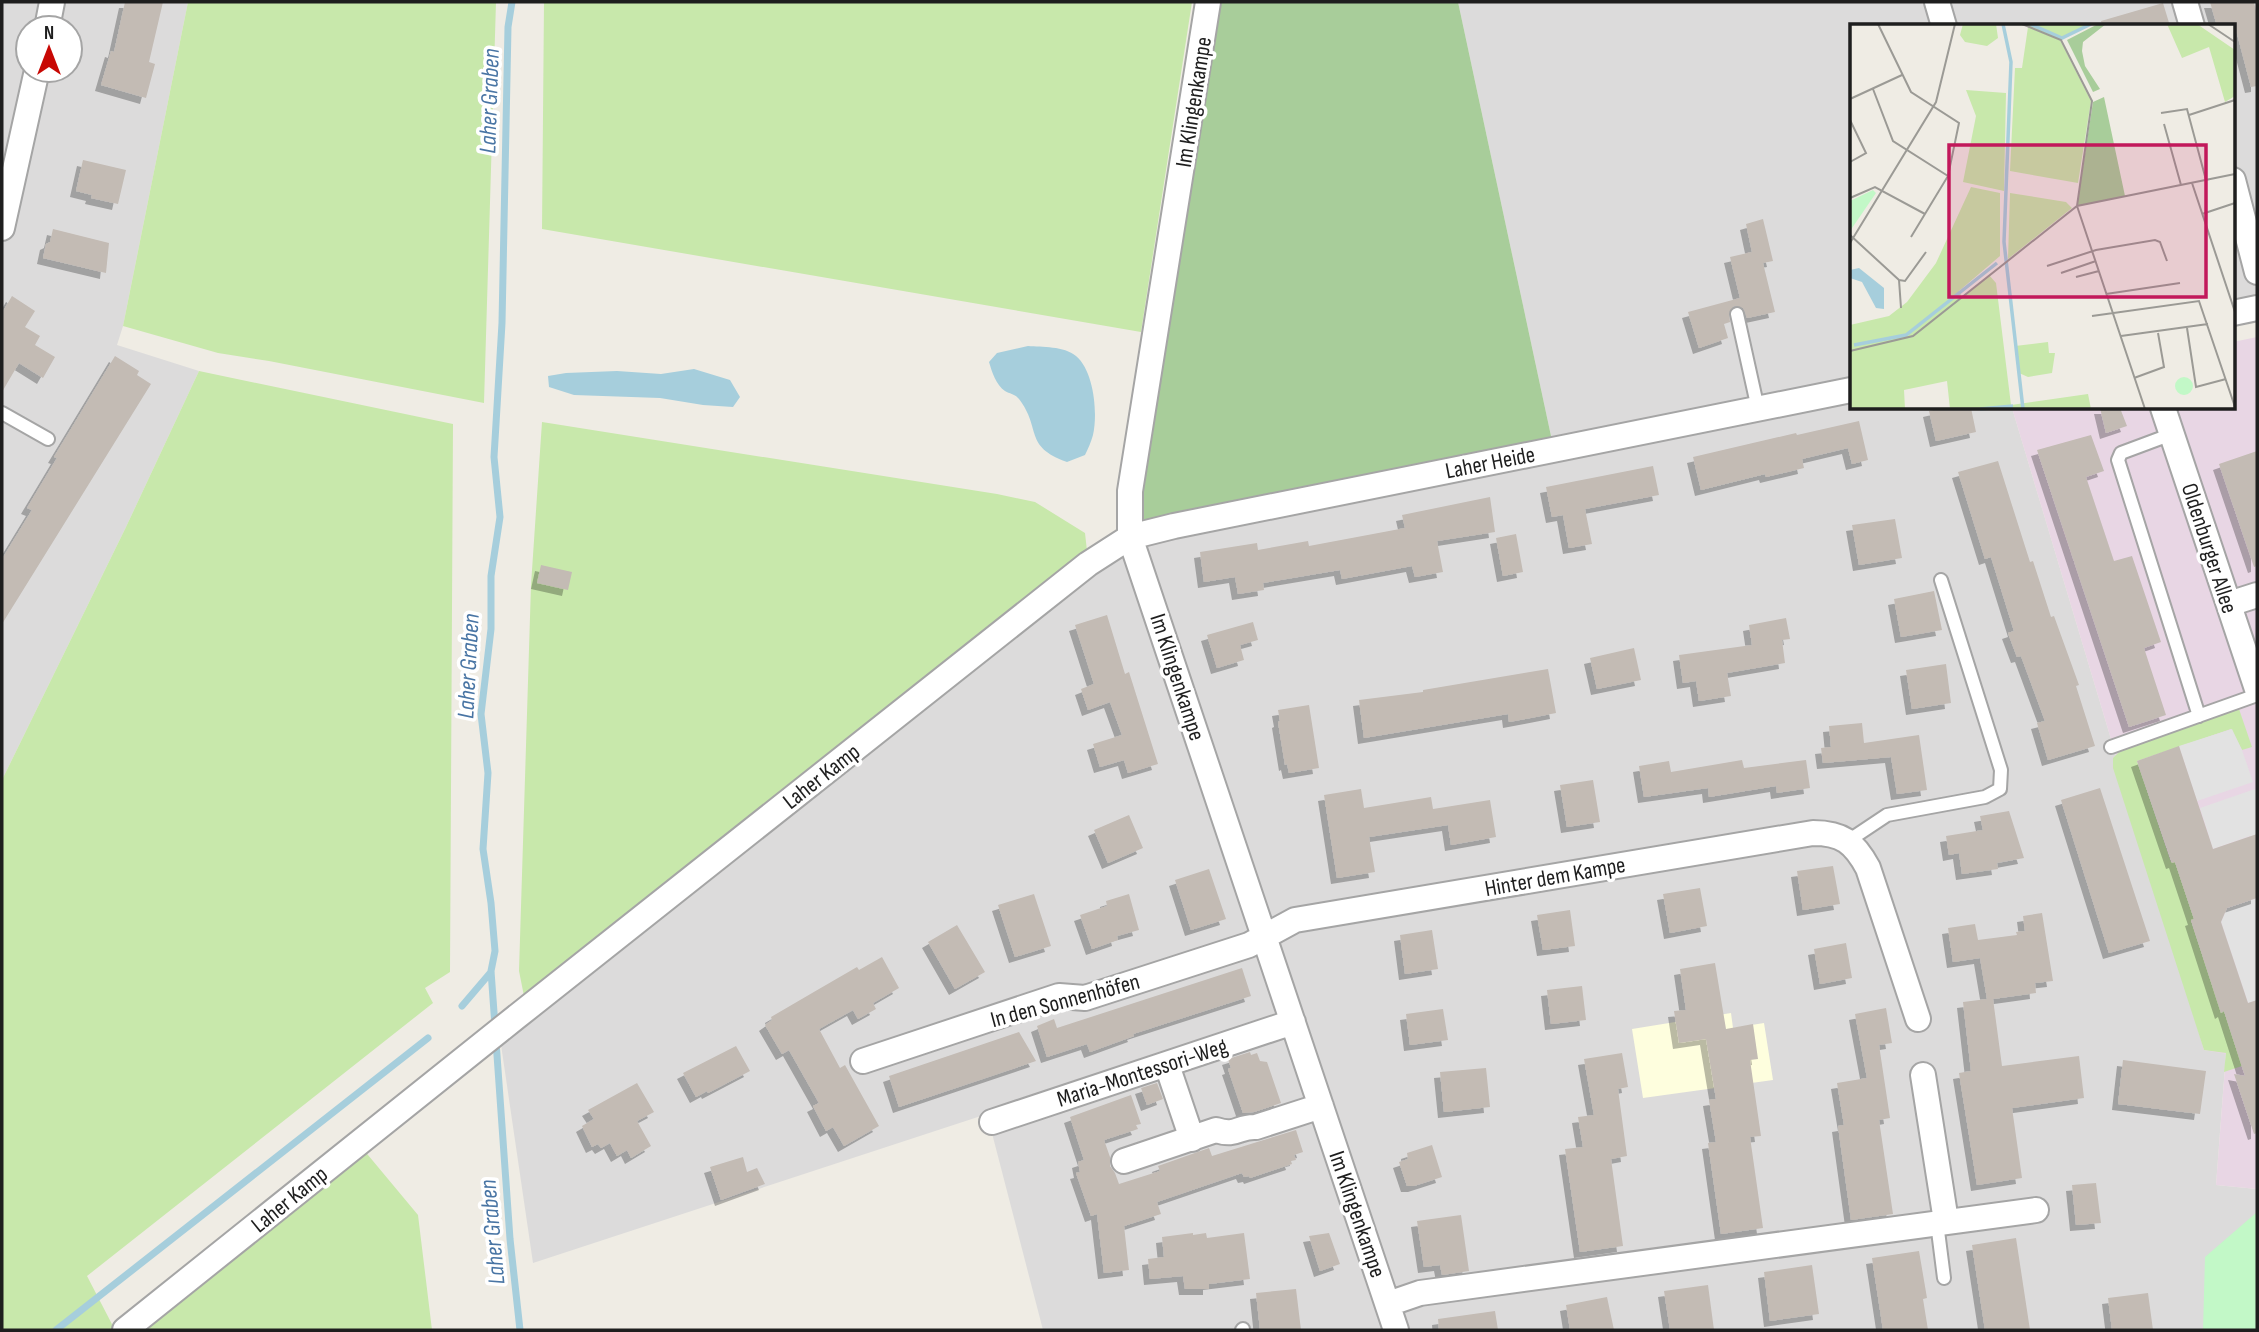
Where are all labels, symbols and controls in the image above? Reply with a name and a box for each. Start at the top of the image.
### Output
north arrow [14,14,84,84]
text: N [44,22,54,45]
inset map [1850,24,2234,410]
street label: Im Klingenkampe [1170,35,1218,169]
water label: Laher Graben [473,48,506,154]
street label: Laher Heide [1443,441,1537,485]
street label: Oldenburger Allee [2175,480,2243,617]
street label: Im Klingenkampe [1143,610,1211,744]
water label: Laher Graben [451,613,486,719]
street label: Laher Kamp [777,738,866,816]
street label: Hinter dem Kampe [1483,851,1628,903]
street label: In den Sonnenhöfen [988,968,1143,1034]
street label: Maria-Montessori-Weg [1054,1032,1231,1114]
street label: Im Klingenkampe [1322,1147,1392,1281]
street label: Laher Kamp [246,1161,333,1239]
water label: Laher Graben [473,1178,512,1286]

